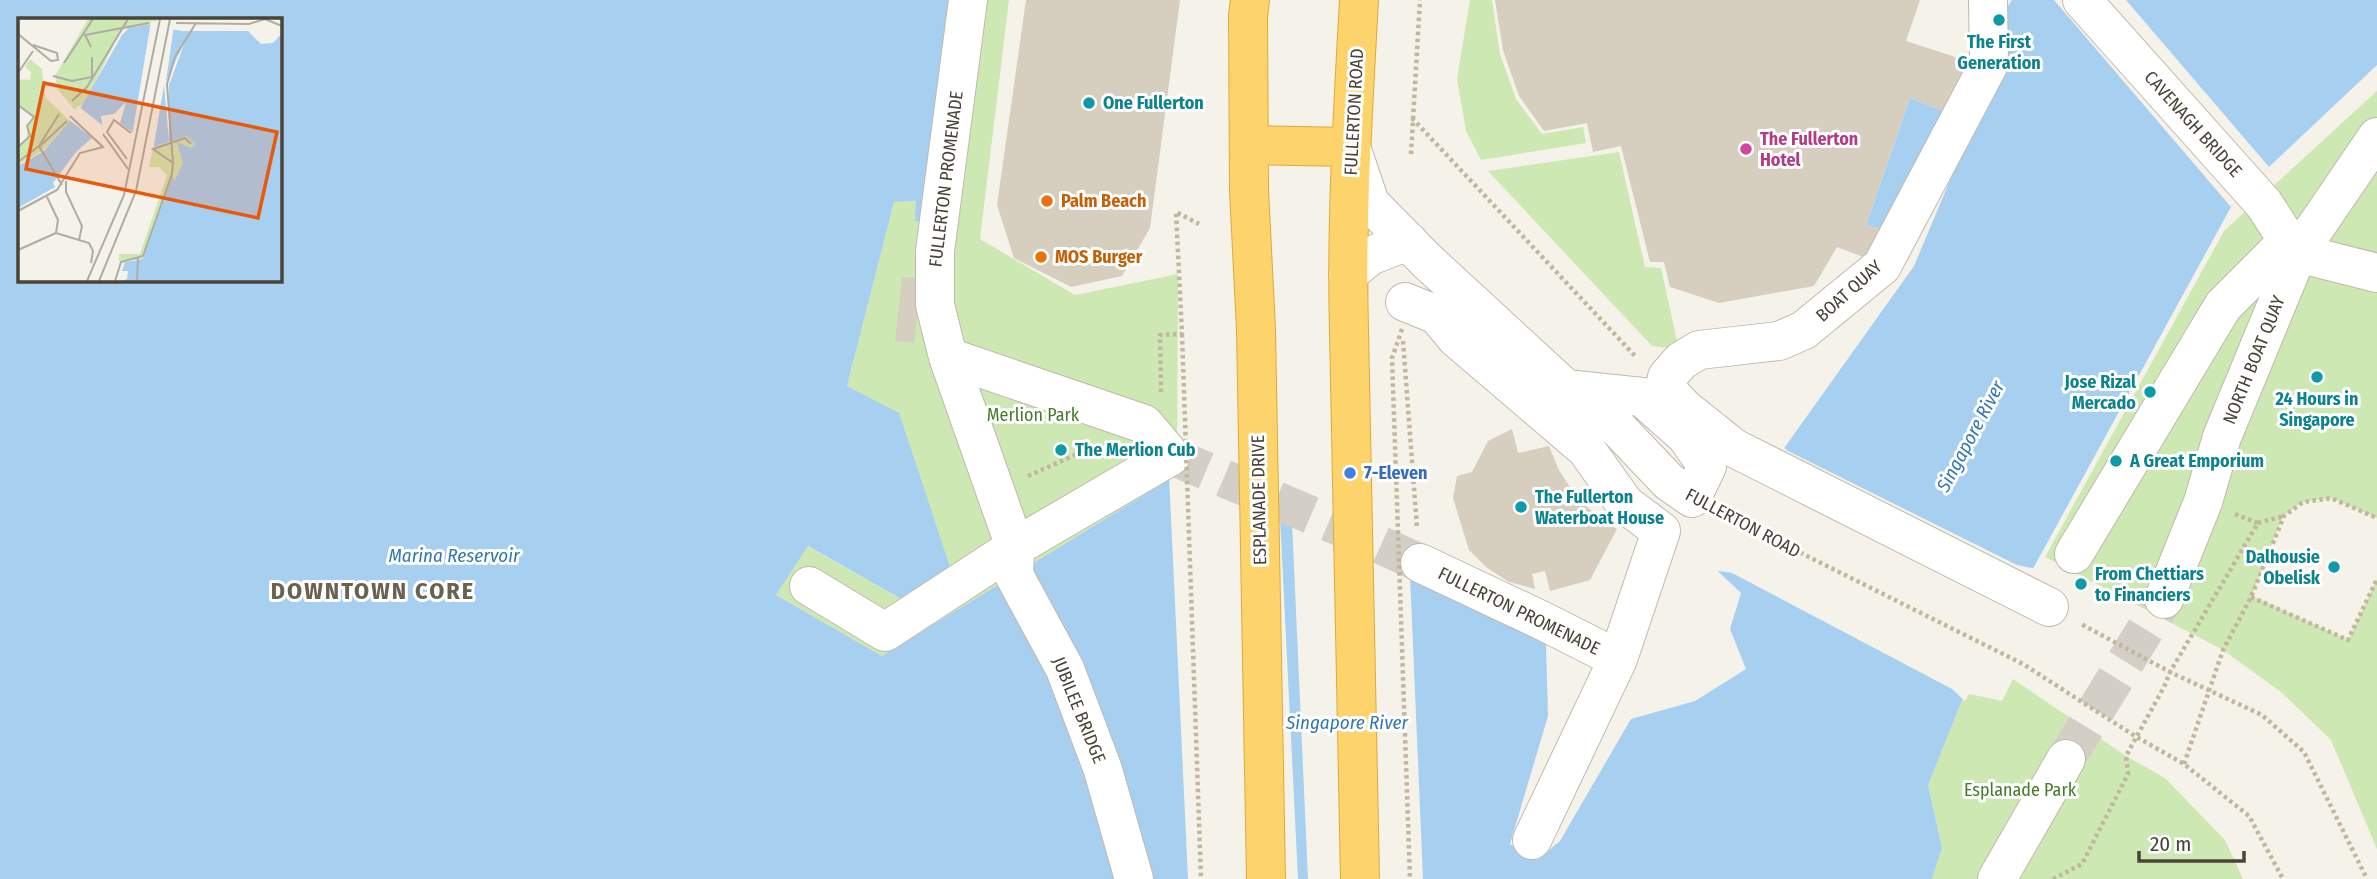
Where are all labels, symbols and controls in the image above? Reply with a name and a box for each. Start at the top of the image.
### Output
marker: The First Generation [1991,12,2007,28]
inset map [18,18,282,282]
place label: The First Generation [1957,31,2041,74]
street label: FULLERTON ROAD [1340,48,1368,176]
street label: CAVENAGH BRIDGE [2140,66,2246,182]
street label: FULLERTON PROMENADE [924,90,968,268]
place label: One Fullerton [1103,92,1204,114]
marker: One Fullerton [1081,95,1097,111]
place label: The Fullerton Hotel [1760,128,1858,171]
marker: The Fullerton Hotel [1738,141,1754,157]
place label: Palm Beach [1061,190,1146,212]
marker: Palm Beach [1039,193,1055,209]
place label: MOS Burger [1055,246,1143,268]
marker: MOS Burger [1033,249,1049,265]
street label: BOAT QUAY [1811,256,1887,326]
street label: NORTH BOAT QUAY [2218,293,2290,427]
marker: 24 Hours in Singapore [2309,369,2325,385]
place label: Jose Rizal Mercado [2064,371,2136,414]
water label: Singapore River [1931,376,2010,496]
marker: Jose Rizal Mercado [2142,384,2158,400]
place label: 24 Hours in Singapore [2275,388,2358,431]
park label: Merlion Park [987,404,1080,426]
street label: ESPLANADE DRIVE [1247,435,1271,565]
place label: The Merlion Cub [1075,439,1196,461]
marker: The Merlion Cub [1053,442,1069,458]
place label: A Great Emporium [2129,450,2264,472]
marker: A Great Emporium [2108,453,2124,469]
place label: 7-Eleven [1364,462,1427,484]
marker: 7-Eleven [1342,465,1358,481]
street label: FULLERTON ROAD [1682,483,1804,563]
place label: The Fullerton Waterboat House [1535,486,1664,529]
marker: The Fullerton Waterboat House [1513,499,1529,515]
water label: Marina Reservoir [388,544,521,567]
place label: Dalhousie Obelisk [2246,546,2321,589]
marker: Dalhousie Obelisk [2326,559,2342,575]
street label: FULLERTON PROMENADE [1435,562,1603,660]
place label: From Chettiars to Financiers [2095,563,2204,606]
marker: From Chettiars to Financiers [2073,576,2089,592]
district label: DOWNTOWN CORE [271,577,475,605]
street label: JUBILEE BRIDGE [1048,654,1110,766]
water label: Singapore River [1285,711,1410,734]
park label: Esplanade Park [1964,779,2077,801]
scale bar [2139,820,2244,864]
text: 20 m [2150,831,2191,857]

